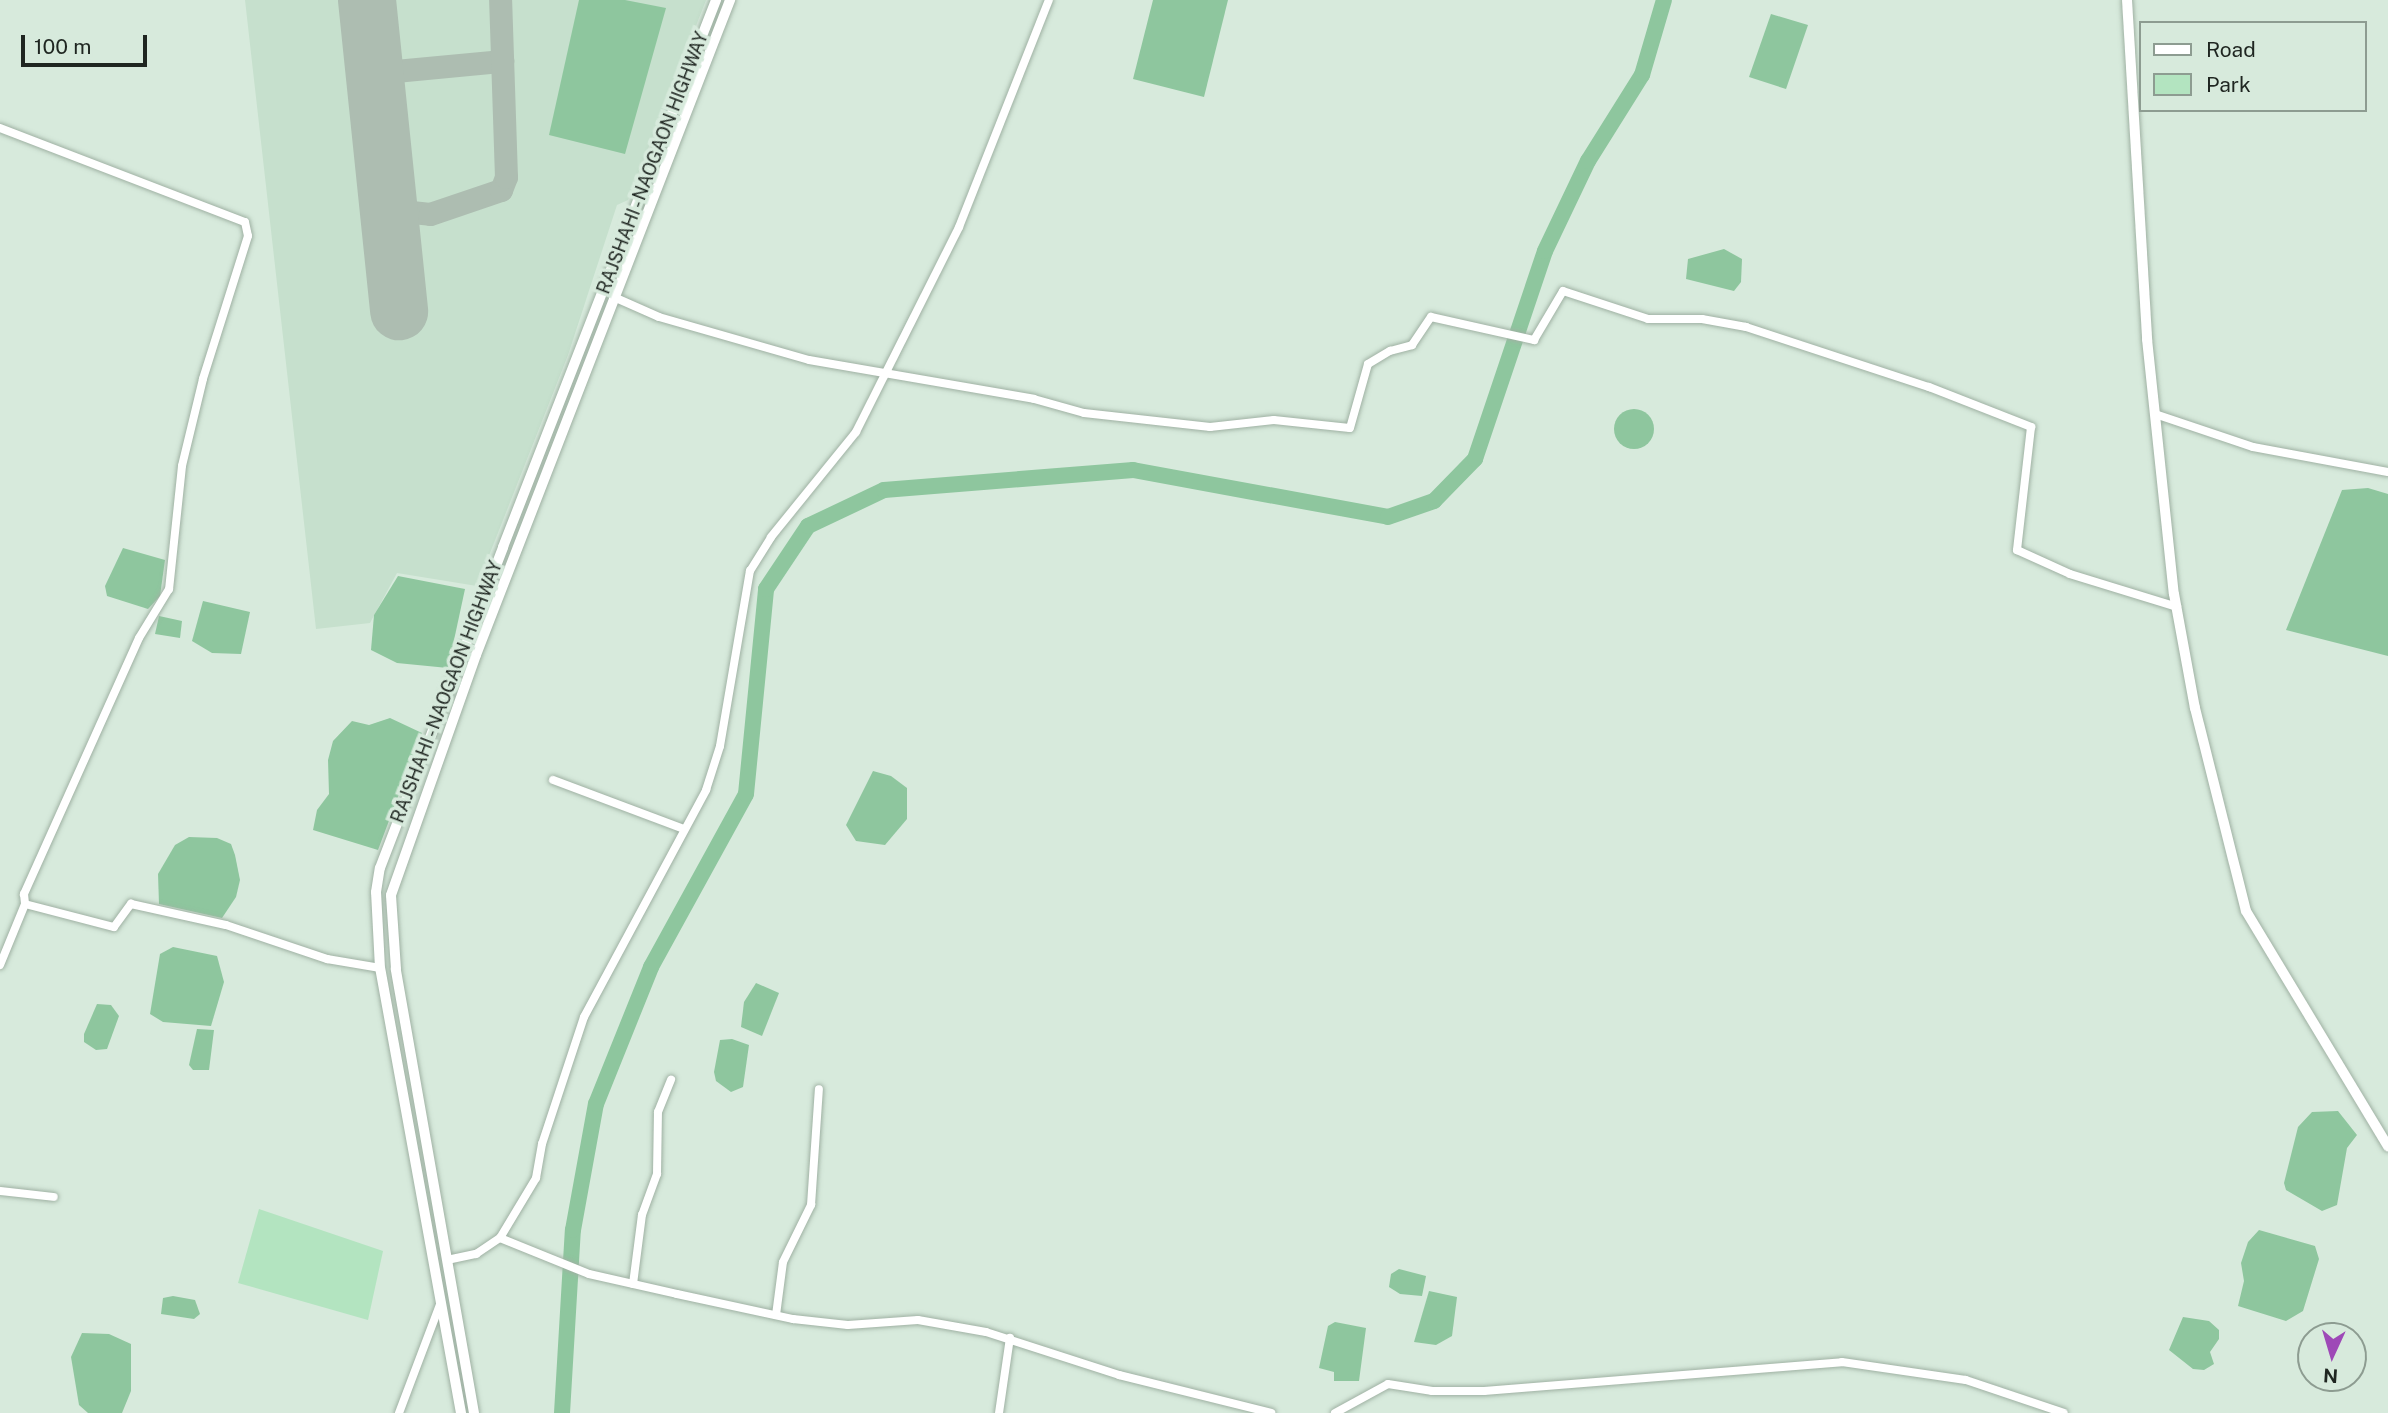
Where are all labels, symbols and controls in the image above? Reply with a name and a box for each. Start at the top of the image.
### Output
scale bar [24,21,150,65]
legend [2140,21,2367,112]
street label: RAJSHAHI - NAOGAON HIGHWAY [592,27,714,299]
text: 100 m [34,34,91,59]
text: Road [2206,37,2256,62]
text: Park [2206,72,2251,97]
street label: RAJSHAHI - NAOGAON HIGHWAY [386,556,508,828]
north arrow [2297,1322,2367,1392]
text: N [2323,1364,2339,1387]

